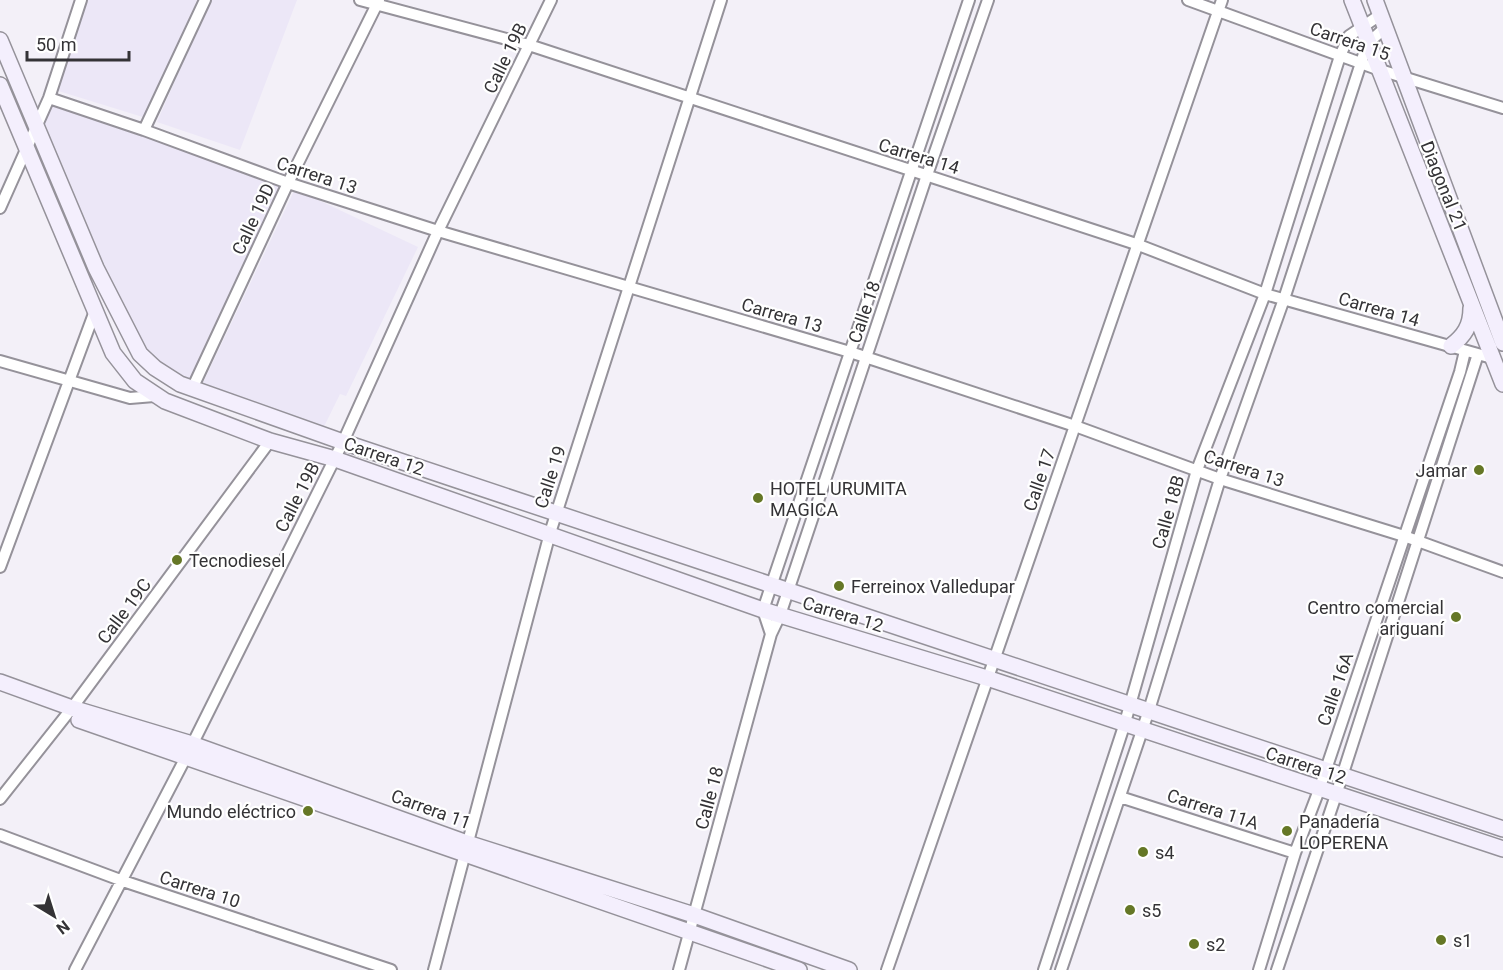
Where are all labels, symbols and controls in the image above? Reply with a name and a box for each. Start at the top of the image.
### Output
street label: Carrera 15 [1307,18,1393,64]
street label: Calle 19B [479,19,531,97]
scale bar [27,24,129,62]
text: 50 m [36,34,76,55]
street label: Carrera 14 [876,134,962,178]
street label: Diagonal 21 [1416,138,1472,234]
street label: Carrera 13 [274,152,360,198]
street label: Calle 19D [227,180,279,258]
street label: Calle 18 [844,278,884,346]
street label: Carrera 14 [1336,287,1422,331]
street label: Carrera 13 [739,293,825,337]
street label: Carrera 12 [341,433,427,479]
street label: Calle 19 [530,443,570,511]
street label: Carrera 13 [1201,445,1287,491]
street label: Calle 17 [1019,446,1059,514]
street label: Calle 19B [270,459,324,535]
place label: Jamar [1416,460,1467,481]
marker: Jamar [1472,463,1486,477]
street label: Calle 18B [1147,473,1189,551]
place label: HOTEL URUMITA MAGICA [770,478,907,520]
marker: HOTEL URUMITA MAGICA [751,491,765,505]
place label: Tecnodiesel [189,550,285,571]
marker: Tecnodiesel [170,553,184,567]
street label: Calle 19C [93,574,155,648]
place label: Ferreinox Valledupar [851,576,1015,597]
marker: Ferreinox Valledupar [832,579,846,593]
street label: Carrera 12 [800,592,886,636]
place label: Centro comercial ariguaní [1307,597,1445,639]
marker: Centro comercial ariguaní [1449,610,1463,624]
street label: Calle 16A [1313,649,1357,728]
street label: Carrera 12 [1263,742,1349,788]
street label: Calle 18 [691,764,727,832]
street label: Carrera 11A [1165,784,1262,834]
street label: Carrera 11 [388,785,474,833]
place label: Mundo eléctrico [167,801,296,822]
marker: Mundo eléctrico [301,804,315,818]
place label: Panadería LOPERENA [1299,811,1388,853]
marker: Panadería LOPERENA [1280,824,1294,838]
place label: s4 [1155,842,1174,863]
marker: s4 [1136,845,1150,859]
street label: Carrera 10 [157,866,243,912]
north arrow [24,886,84,946]
place label: s5 [1142,900,1161,921]
marker: s5 [1123,903,1137,917]
text: N [53,916,73,938]
place label: s1 [1453,930,1472,951]
marker: s1 [1434,933,1448,947]
place label: s2 [1206,934,1225,955]
marker: s2 [1187,937,1201,951]

